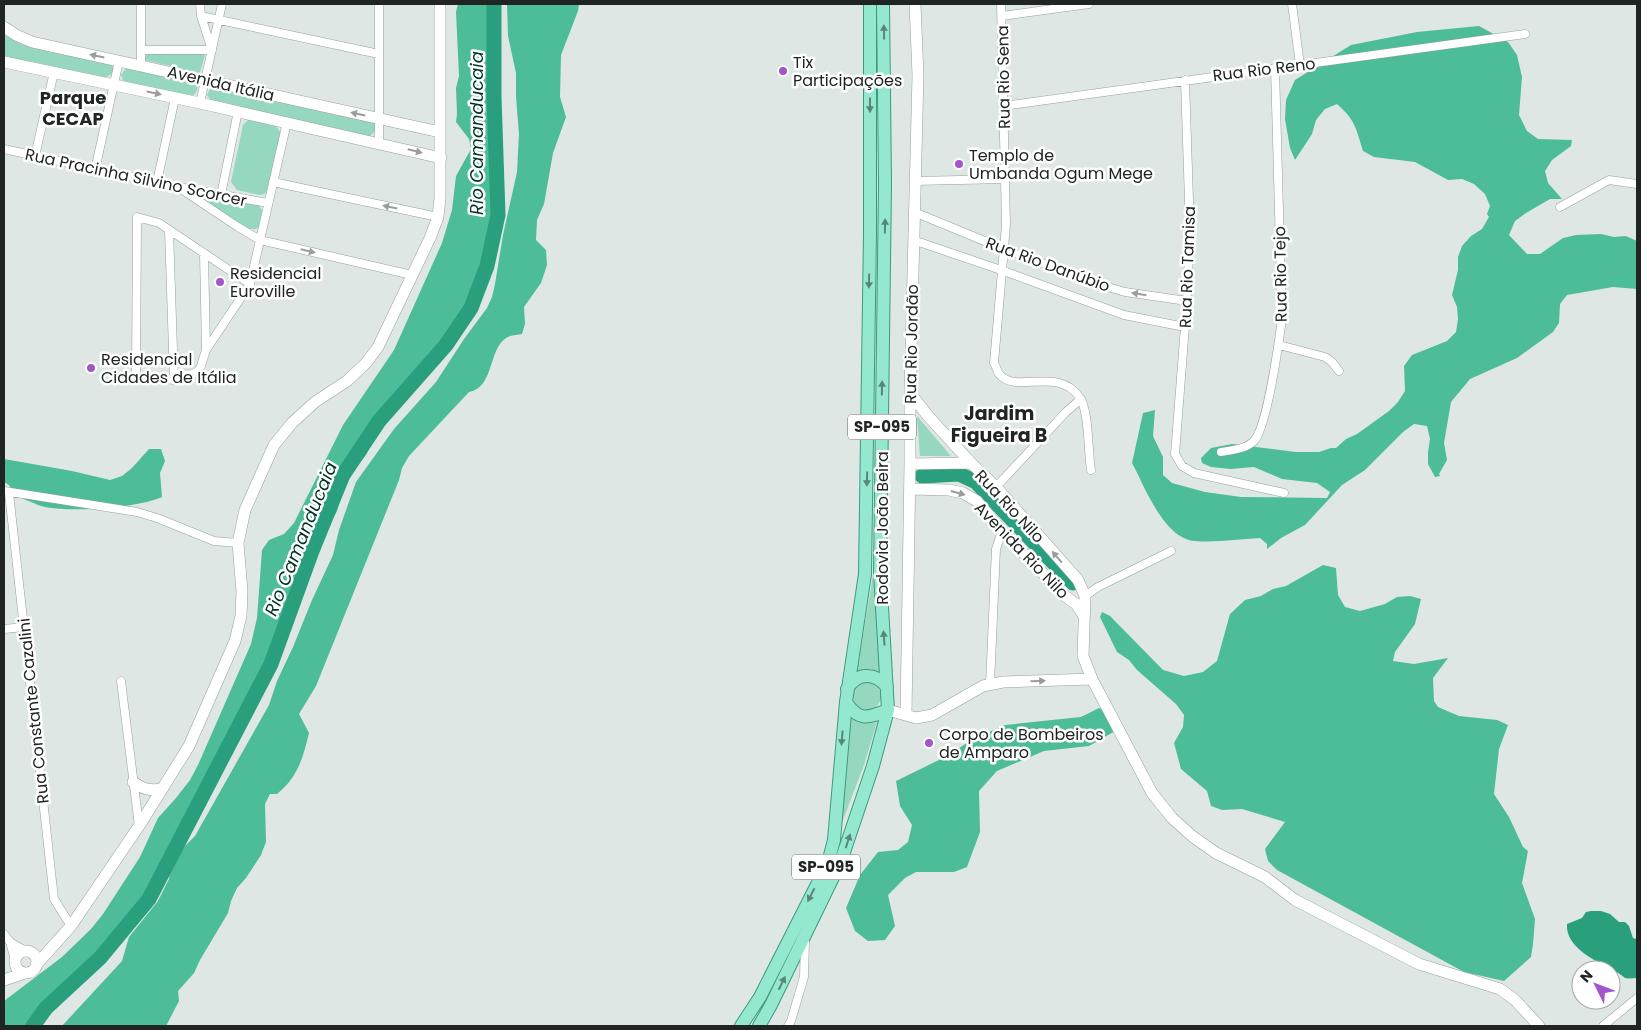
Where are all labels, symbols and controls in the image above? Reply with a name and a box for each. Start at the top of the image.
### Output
one-way arrow [880,23,888,39]
street label: Rua Rio Sena [991,25,1016,129]
water label: Rio Camanducaia [464,51,489,215]
place label: Tix Participações [793,51,902,92]
one-way arrow [90,52,105,60]
street label: Rua Rio Reno [1211,52,1317,87]
street label: Avenida Itália [165,60,277,107]
marker: Tix Participações [777,65,789,77]
district label: Parque CECAP [40,85,106,131]
one-way arrow [147,90,163,98]
one-way arrow [866,97,874,113]
one-way arrow [351,110,366,118]
street label: Rua Pracinha Silvino Scorcer [23,143,249,212]
place label: Templo de Umbanda Ogum Mege [969,144,1153,185]
one-way arrow [408,148,423,156]
marker: Templo de Umbanda Ogum Mege [953,158,965,170]
one-way arrow [383,203,398,211]
street label: Rua Rio Tamisa [1174,206,1201,329]
one-way arrow [881,217,889,233]
street label: Rua Rio Tejo [1268,226,1293,322]
street label: Rua Rio Danúbio [982,231,1113,298]
one-way arrow [300,247,315,255]
place label: Residencial Euroville [230,262,321,303]
one-way arrow [865,273,873,289]
marker: Residencial Euroville [214,276,226,288]
street label: Rua Rio Jordão [899,284,924,404]
one-way arrow [1131,290,1147,298]
place label: Residencial Cidades de Itália [101,348,237,389]
marker: Residencial Cidades de Itália [85,362,97,374]
one-way arrow [879,380,887,396]
district label: Jardim Figueira B [951,400,1047,449]
road number: SP-095 [848,414,916,440]
street label: Rodovia João Beira [871,451,894,605]
water label: Rio Camanducaia [258,458,343,619]
street label: Rua Rio Nilo [970,465,1050,548]
one-way arrow [863,471,871,487]
one-way arrow [951,489,966,497]
street label: Avenida Rio Nilo [969,497,1074,604]
one-way arrow [1052,551,1063,564]
street label: Rua Constante Cazalini [12,617,55,805]
one-way arrow [880,630,888,646]
one-way arrow [1030,677,1046,685]
place label: Corpo de Bombeiros de Amparo [939,723,1104,764]
one-way arrow [838,730,846,746]
marker: Corpo de Bombeiros de Amparo [923,737,935,749]
one-way arrow [845,834,852,849]
road number: SP-095 [792,854,860,880]
one-way arrow [807,888,815,902]
north arrow [1571,960,1621,1010]
text: N [1575,966,1597,987]
one-way arrow [778,976,786,990]

